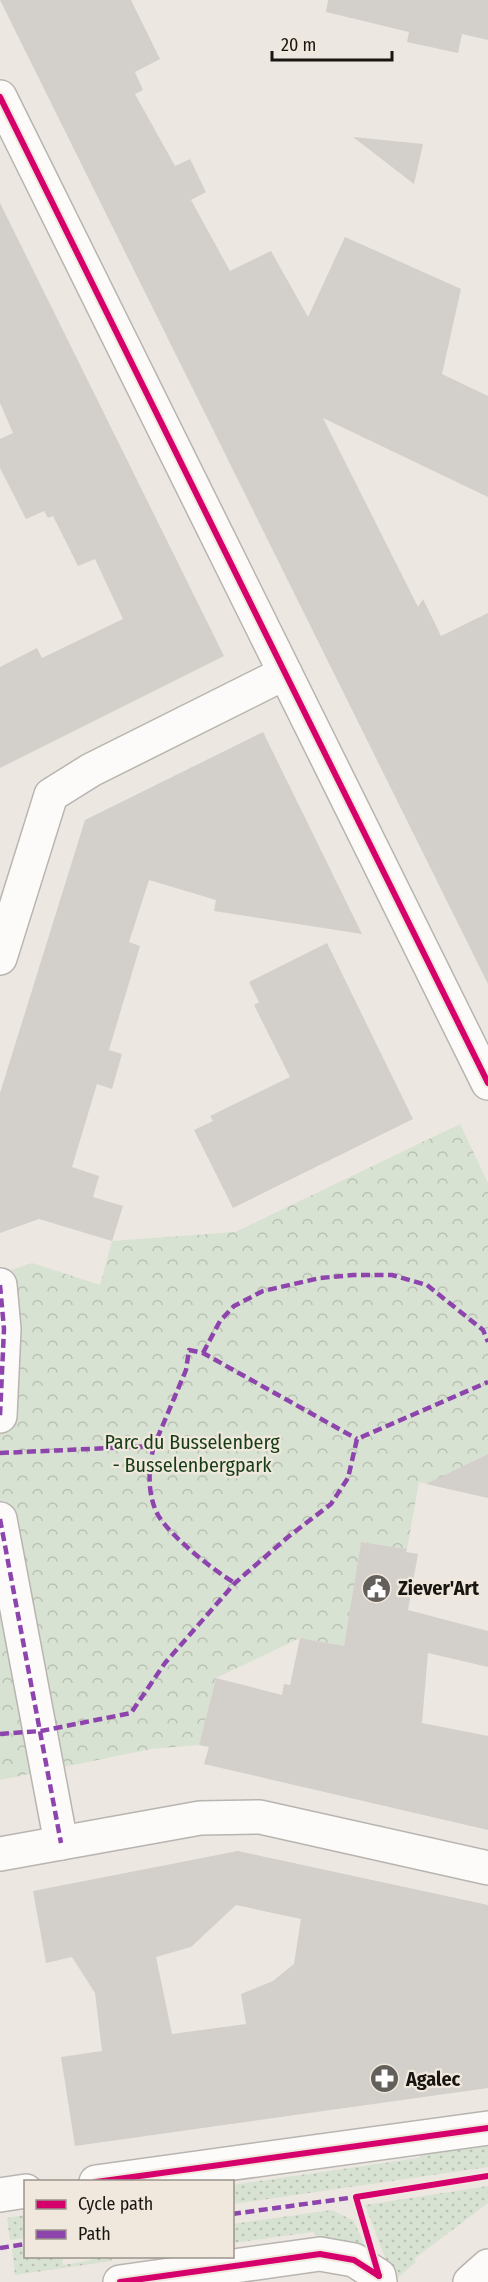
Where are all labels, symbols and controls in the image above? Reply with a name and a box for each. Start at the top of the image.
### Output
scale bar [272,24,392,62]
text: 20 m [281,34,316,56]
park label: Parc du Busselenberg - Busselenbergpark [104,1430,280,1477]
public building icon: Ziever'Art [361,1572,393,1604]
place label: Ziever'Art [398,1576,480,1600]
pharmacy icon: Agalec [369,2063,401,2095]
place label: Agalec [405,2067,461,2091]
legend [24,2180,234,2258]
text: Cycle path [78,2193,153,2215]
text: Path [78,2223,111,2245]

